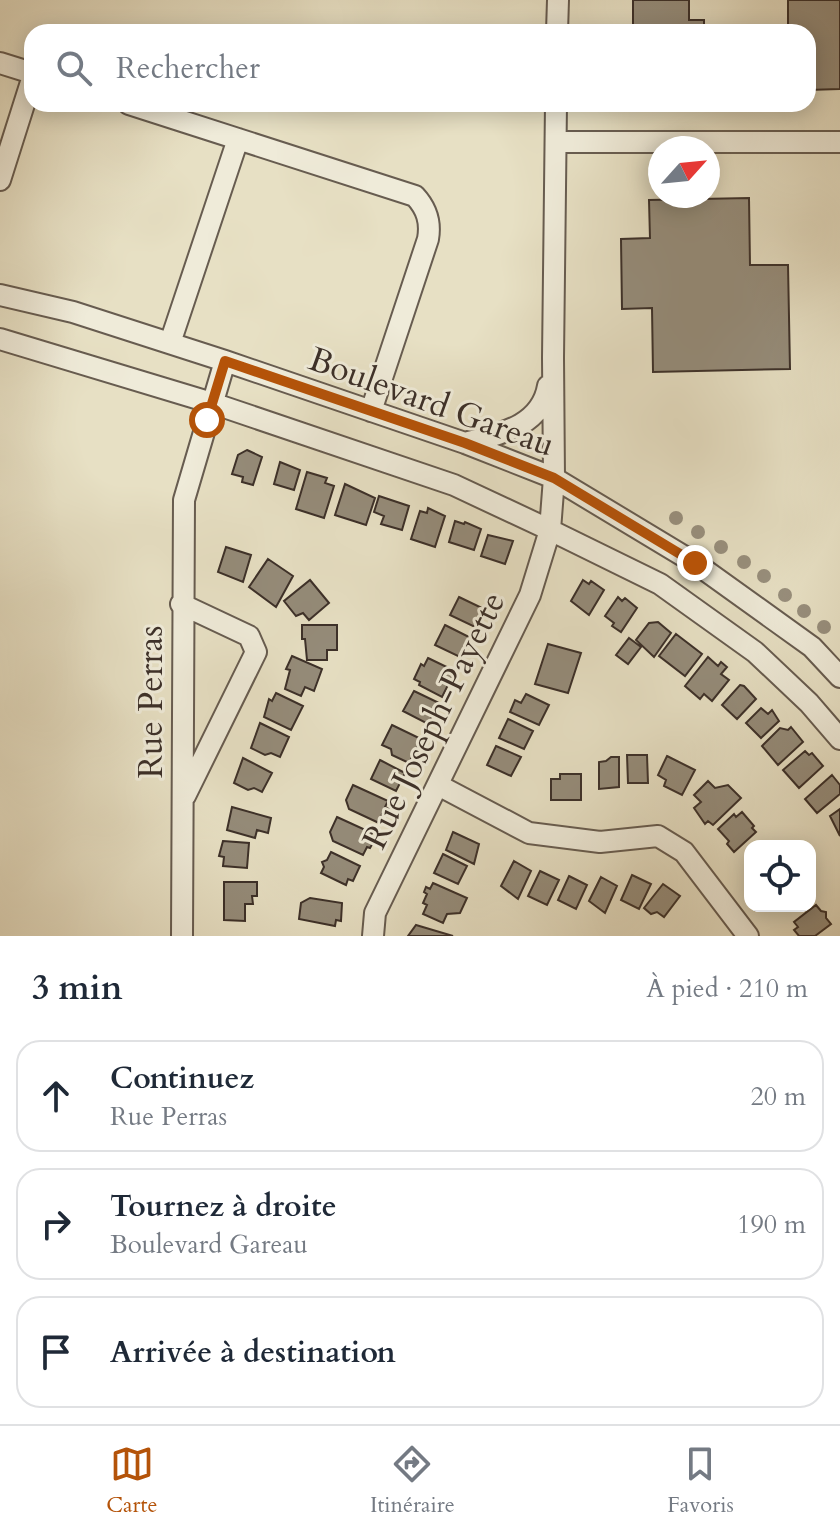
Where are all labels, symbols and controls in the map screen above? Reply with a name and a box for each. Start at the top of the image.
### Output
search box [24,24,816,112]
icon: search [52,46,96,90]
text: Rechercher [116,48,260,89]
north arrow [648,136,720,208]
street label: Boulevard Gareau [302,336,561,468]
route start [189,402,225,438]
route end [677,545,713,581]
street label: Rue Joseph-Payette [352,584,516,857]
street label: Rue Perras [128,625,174,779]
map controls [744,840,816,912]
button: locate [744,840,816,912]
text: 3 min [32,965,123,1011]
text: À pied · 210 m [646,971,808,1006]
text: Continuez [110,1058,254,1099]
icon: ahead [34,1074,78,1118]
text: 20 m [750,1079,806,1114]
text: Rue Perras [110,1099,227,1134]
text: Tournez à droite [110,1186,337,1227]
icon: right [34,1202,78,1246]
text: 190 m [737,1207,806,1242]
text: Boulevard Gareau [110,1227,308,1262]
icon: arrive [34,1330,78,1374]
text: Arrivée à destination [110,1332,396,1373]
tab: Carte [106,1442,157,1520]
tab: Itinéraire [370,1442,455,1520]
tab: Favoris [667,1442,734,1520]

